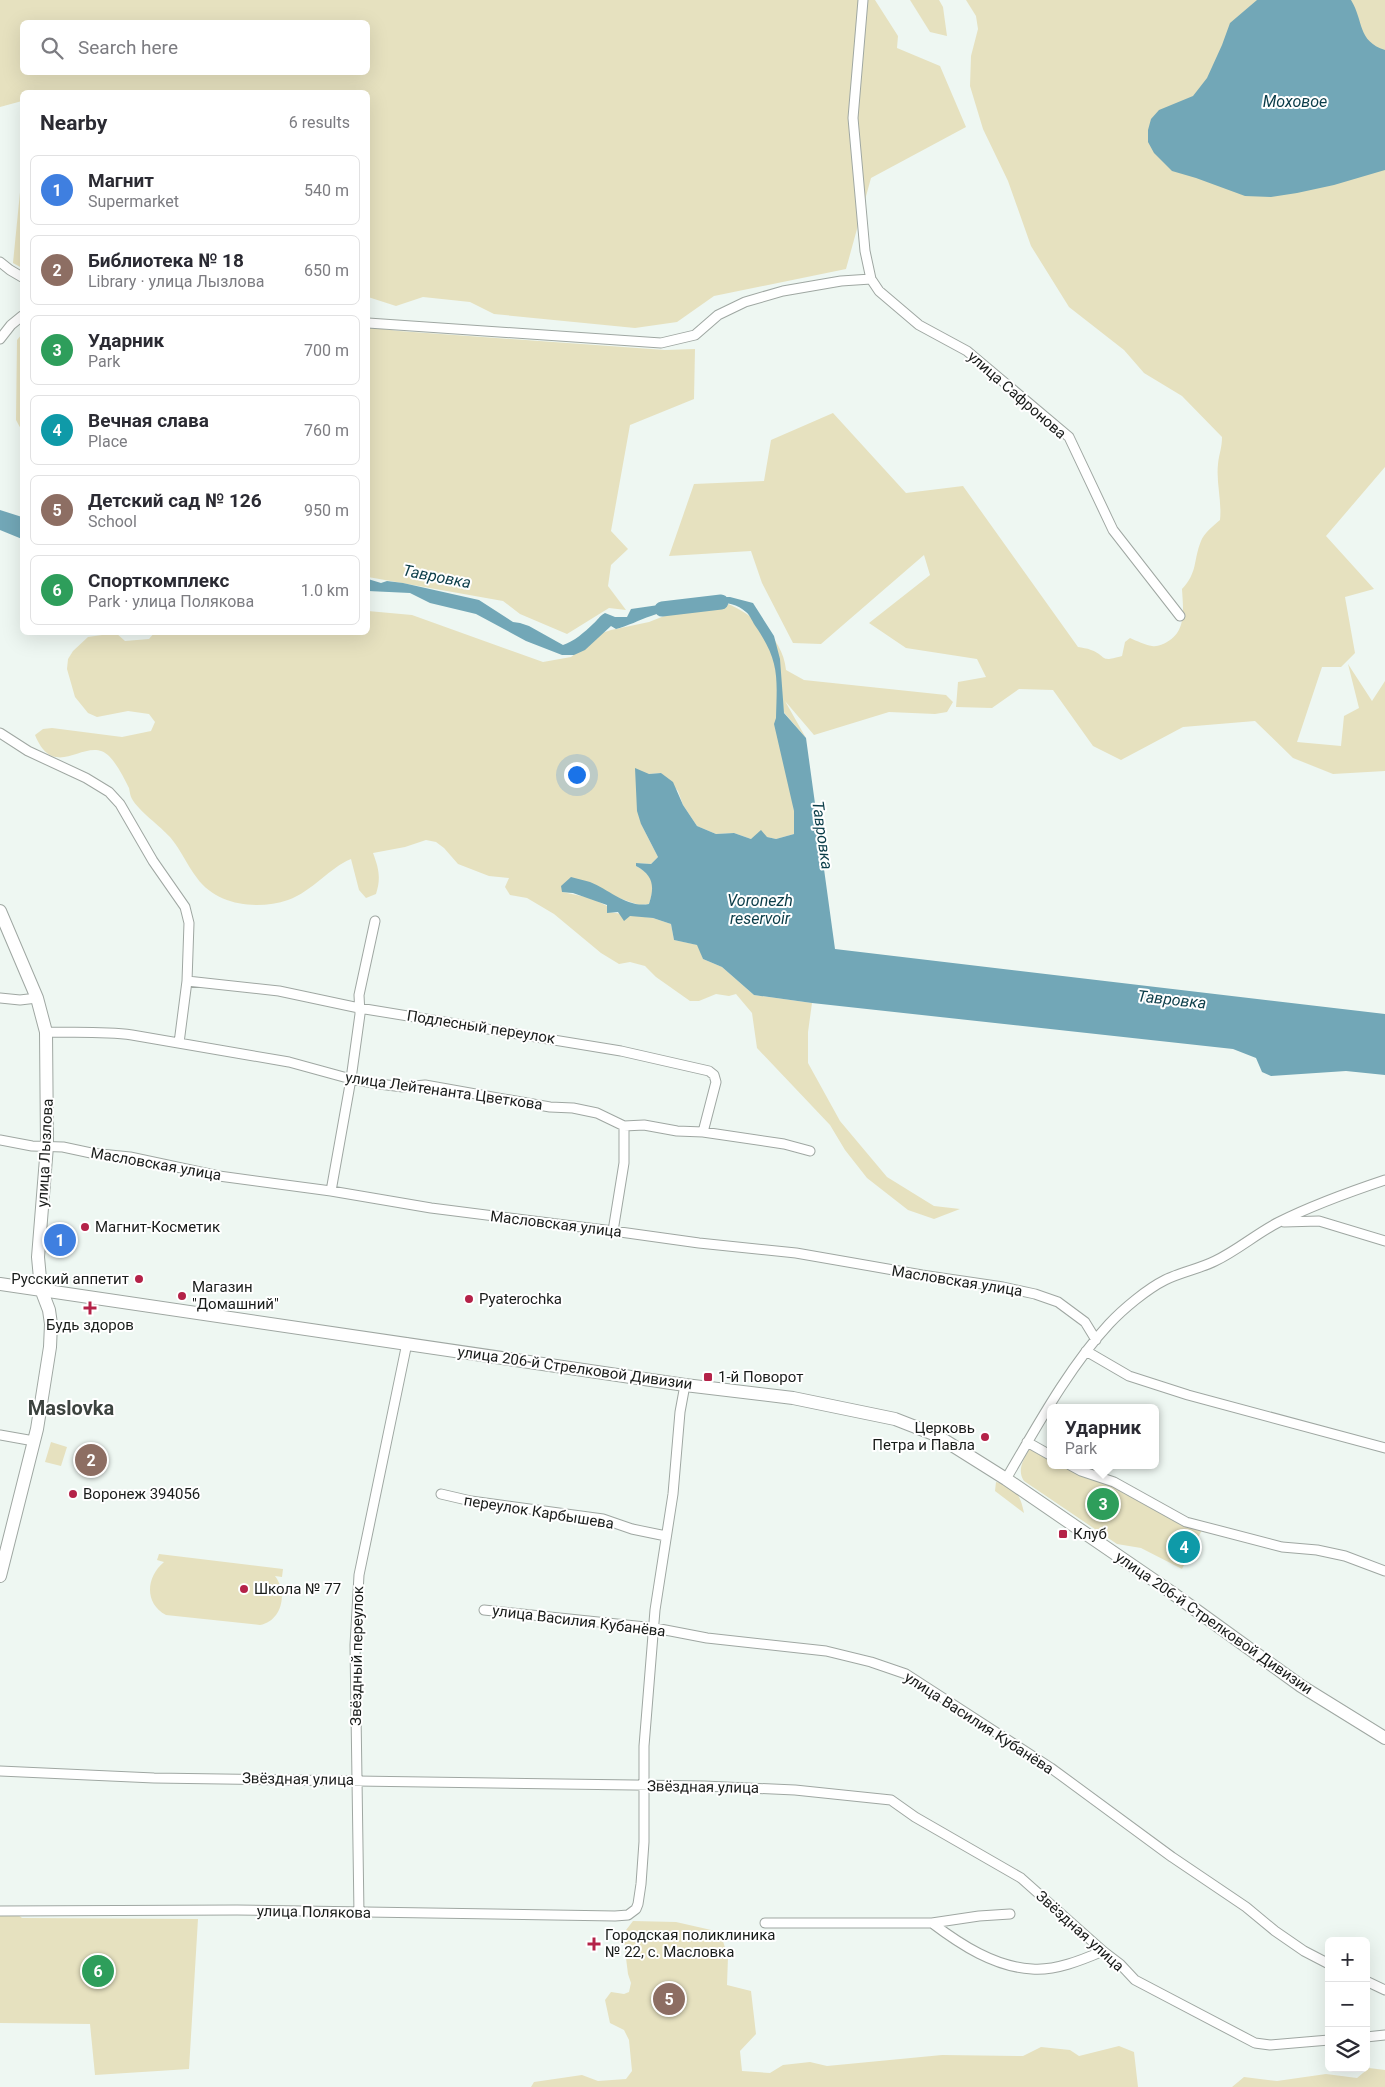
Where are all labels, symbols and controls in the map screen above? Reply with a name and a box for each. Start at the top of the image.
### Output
search box [20,20,370,75]
icon: search [38,34,66,62]
text: Search here [78,36,178,59]
water label: Моховое [1263,92,1327,111]
text: Nearby [40,111,107,135]
text: 6 results [289,113,350,132]
text: Магнит [88,169,154,192]
text: 1 [52,181,62,200]
text: 540 m [304,181,349,200]
text: Supermarket [88,192,179,211]
text: Библиотека № 18 [88,249,244,272]
text: 2 [52,261,62,280]
text: 650 m [304,261,349,280]
text: Library · улица Лызлова [88,272,265,291]
text: Ударник [88,329,164,352]
text: 3 [52,341,62,360]
text: 700 m [304,341,349,360]
street label: улица Сафронова [964,347,1070,443]
text: Park [88,352,120,371]
text: Вечная слава [88,409,209,432]
text: 4 [52,421,62,440]
text: 760 m [304,421,349,440]
text: Place [88,432,128,451]
text: Детский сад № 126 [88,489,262,512]
text: 5 [52,501,62,520]
text: 950 m [304,501,349,520]
text: School [88,512,137,531]
water label: Тавровка [401,561,473,592]
text: Спорткомплекс [88,569,229,592]
text: 6 [52,581,62,600]
text: 1.0 km [301,581,349,600]
text: Park · улица Полякова [88,592,254,611]
your location [564,762,590,788]
water label: Тавровка [808,800,837,871]
water label: Voronezh reservoir [727,891,793,928]
water label: Тавровка [1137,986,1207,1013]
street label: Подлесный переулок [406,1006,556,1048]
street label: улица Лейтенанта Цветкова [344,1068,544,1114]
street label: улица Лызлова [33,1098,57,1208]
street label: Масловская улица [89,1144,223,1184]
street label: Масловская улица [489,1207,623,1241]
place label: Магнит-Косметик [95,1218,220,1236]
pin: 1 [44,1221,76,1259]
marker: Магнит-Косметик [79,1221,91,1233]
street label: Масловская улица [890,1262,1024,1300]
place label: Русский аппетит [11,1270,129,1288]
marker: Русский аппетит [133,1273,145,1285]
place label: Магазин "Домашний" [192,1278,279,1313]
marker: Магазин "Домашний" [176,1290,188,1302]
place label: Pyaterochka [479,1290,562,1308]
marker: Pyaterochka [463,1293,475,1305]
marker: Будь здоров [84,1302,96,1314]
place label: Будь здоров [46,1316,134,1334]
street label: улица 206-й Стрелковой Дивизии [456,1343,694,1393]
place label: 1-й Поворот [718,1368,803,1386]
marker: 1-й Поворот [702,1371,714,1383]
district label: Maslovka [28,1396,115,1420]
popup [1047,1404,1159,1469]
text: Ударник [1065,1416,1141,1439]
place label: Церковь Петра и Павла [872,1419,975,1454]
marker: Церковь Петра и Павла [979,1431,991,1443]
text: Park [1065,1439,1097,1458]
pin: 2 [75,1441,107,1479]
place label: Воронеж 394056 [83,1485,200,1503]
pin: 3 [1087,1485,1119,1523]
marker: Воронеж 394056 [67,1488,79,1500]
street label: переулок Карбышева [463,1491,615,1533]
place label: Клуб [1073,1525,1107,1543]
marker: Клуб [1057,1528,1069,1540]
pin: 4 [1168,1528,1200,1566]
street label: улица 206-й Стрелковой Дивизии [1112,1548,1316,1698]
place label: Школа № 77 [254,1580,341,1598]
marker: Школа № 77 [238,1583,250,1595]
street label: Звёздный переулок [347,1586,367,1726]
street label: улица Василия Кубанёва [491,1601,667,1641]
street label: улица Василия Кубанёва [901,1668,1057,1778]
street label: Звёздная улица [242,1769,354,1789]
street label: Звёздная улица [647,1777,759,1797]
street label: Звёздная улица [1032,1887,1128,1975]
street label: улица Полякова [257,1902,371,1922]
place label: Городская поликлиника № 22, с. Масловка [605,1926,776,1961]
marker: Городская поликлиника № 22, с. Масловка [587,1937,601,1951]
map controls [1325,1937,1370,2072]
button: + [1325,1937,1370,1982]
pin: 6 [82,1952,114,1990]
pin: 5 [653,1980,685,2018]
button: − [1325,1982,1370,2027]
button: layers [1325,2027,1370,2072]

